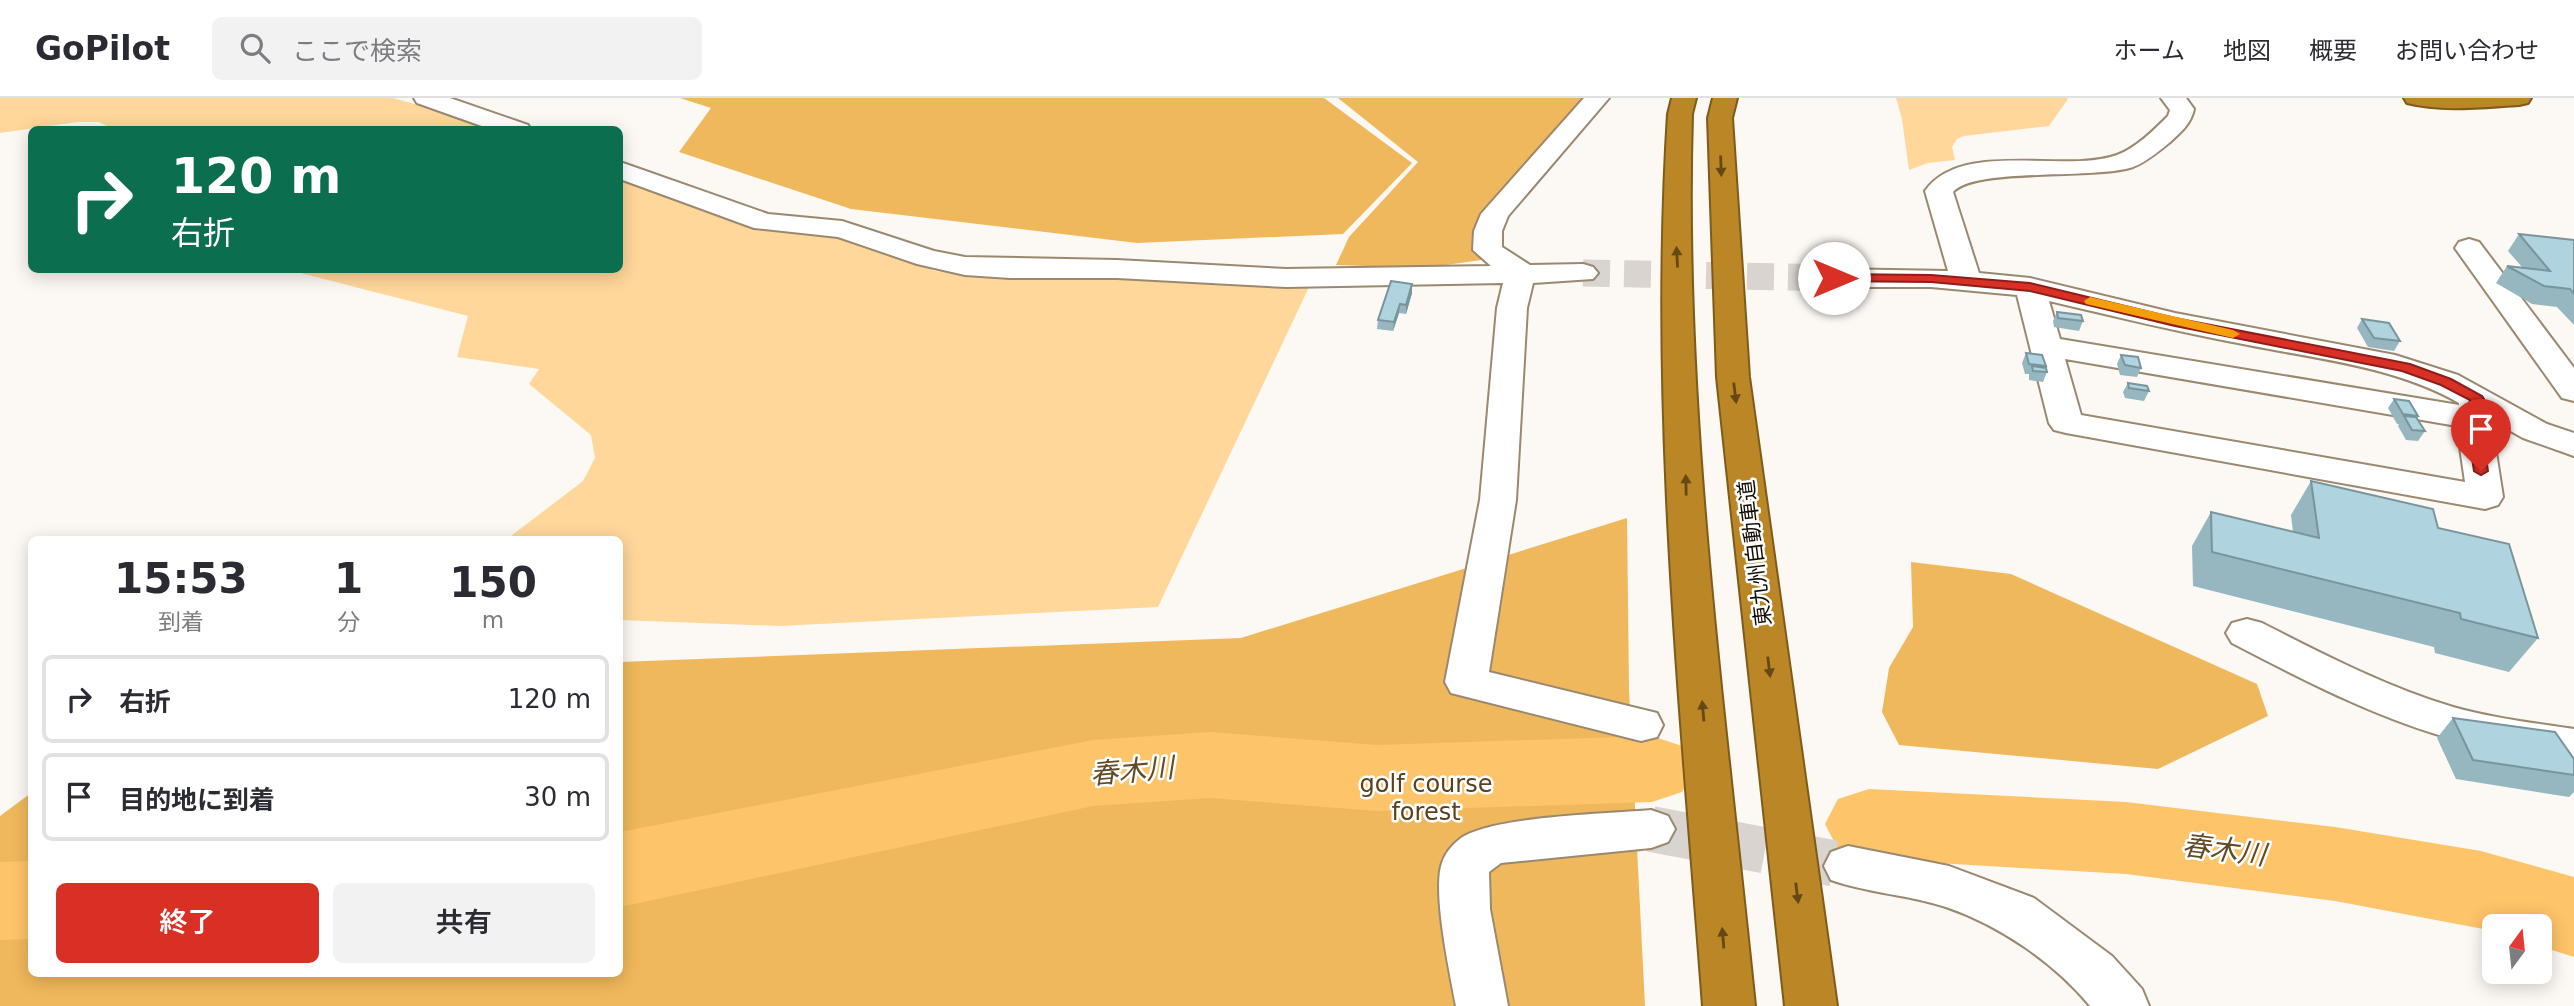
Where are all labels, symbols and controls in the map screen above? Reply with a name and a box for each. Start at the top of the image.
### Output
search box [212,17,702,80]
text: GoPilot [35,29,170,68]
icon: search [236,29,274,67]
text: ここで検索 [292,36,422,66]
text: ホーム [2114,37,2185,65]
text: 地図 [2223,37,2271,65]
text: 概要 [2309,37,2357,65]
text: お問い合わせ [2395,37,2539,65]
text: 120 m [171,148,341,205]
icon: right [56,154,147,245]
one-way arrow [1716,155,1727,177]
text: 右折 [171,214,235,252]
position arrow [1797,241,1871,315]
one-way arrow [1671,246,1682,268]
one-way arrow [1730,382,1741,404]
pin [2451,399,2511,471]
icon: arrive [2462,410,2500,448]
one-way arrow [1680,473,1691,495]
street label: 東九州自動車道 [1734,479,1776,627]
text: 15:53 [114,554,248,603]
text: 1 [334,554,363,603]
text: 150 [449,558,537,607]
text: m [482,607,504,633]
text: 到着 [158,609,204,635]
text: 分 [337,609,360,635]
one-way arrow [1763,656,1774,678]
icon: right [60,680,98,718]
text: 120 m [508,684,591,714]
text: 右折 [119,687,171,717]
one-way arrow [1697,700,1708,722]
water label: 春木川 [1089,751,1178,791]
park label: golf course forest [1360,770,1492,826]
icon: arrive [60,778,98,816]
text: 30 m [524,782,591,812]
text: 目的地に到着 [119,785,275,815]
water label: 春木川 [2180,829,2271,872]
one-way arrow [1791,882,1802,904]
button: 終了 [56,883,319,963]
button: 共有 [333,883,595,963]
north arrow [2482,914,2552,984]
map controls [2482,914,2552,984]
one-way arrow [1717,927,1728,949]

